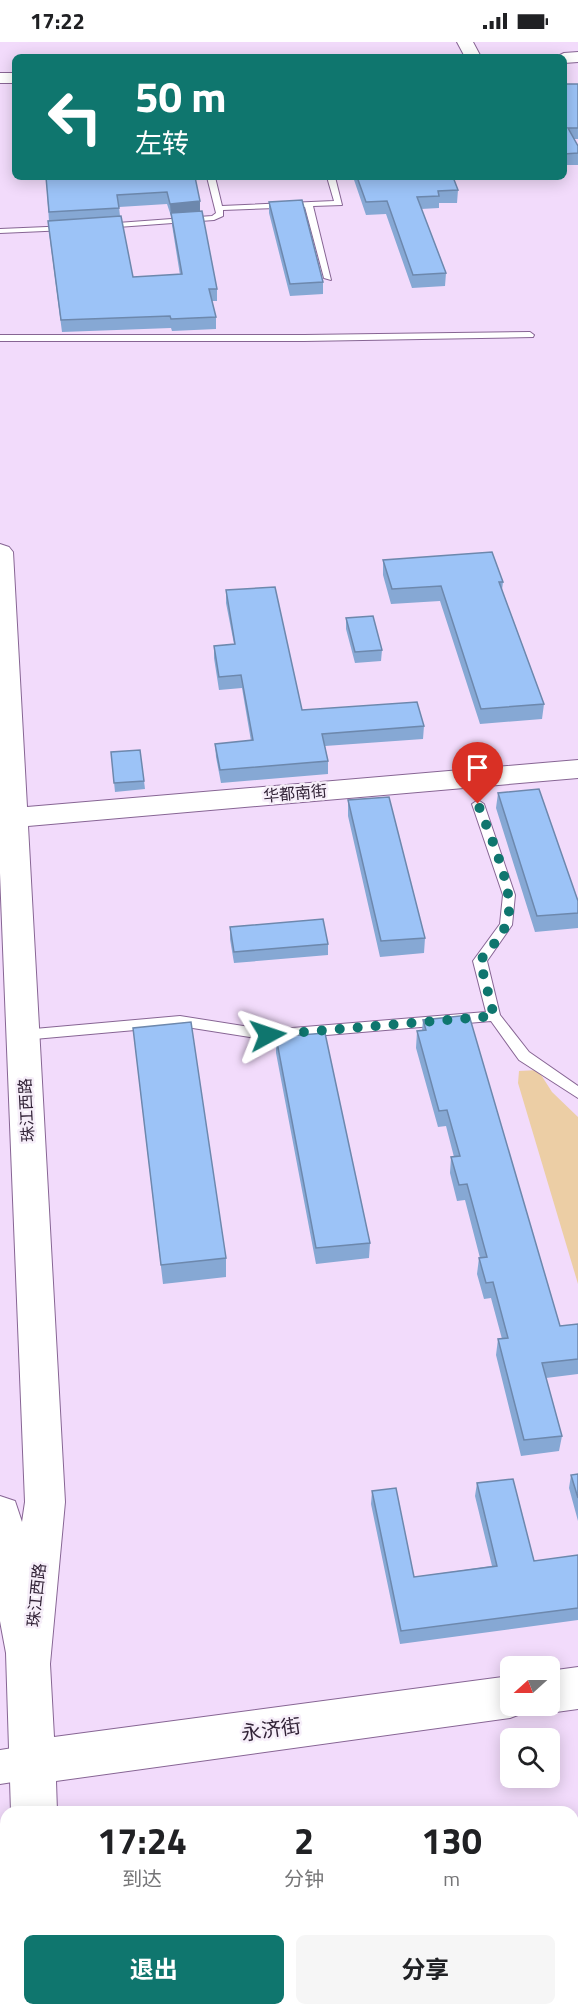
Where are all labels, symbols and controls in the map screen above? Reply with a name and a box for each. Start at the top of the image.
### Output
text: 17:22 [30,4,85,38]
text: 50 m [135,64,227,128]
icon: left [36,78,114,156]
text: 左转 [135,122,189,163]
pin [452,742,503,804]
icon: arrive [461,751,494,784]
street label: 华都南街 [262,778,328,808]
position arrow [236,1003,300,1067]
street label: 珠江西路 [12,1077,40,1143]
street label: 珠江西路 [21,1562,51,1628]
north arrow [500,1656,560,1716]
map controls [500,1656,560,1788]
street label: 永济街 [239,1709,303,1749]
button: search [500,1728,560,1788]
text: 17:24 [97,1813,187,1868]
text: 2 [294,1813,314,1868]
text: 130 [421,1813,482,1868]
text: 到达 [122,1863,162,1894]
text: 分钟 [284,1863,324,1894]
text: m [443,1863,460,1894]
button: 退出 [24,1935,284,2004]
button: 分享 [296,1935,555,2004]

